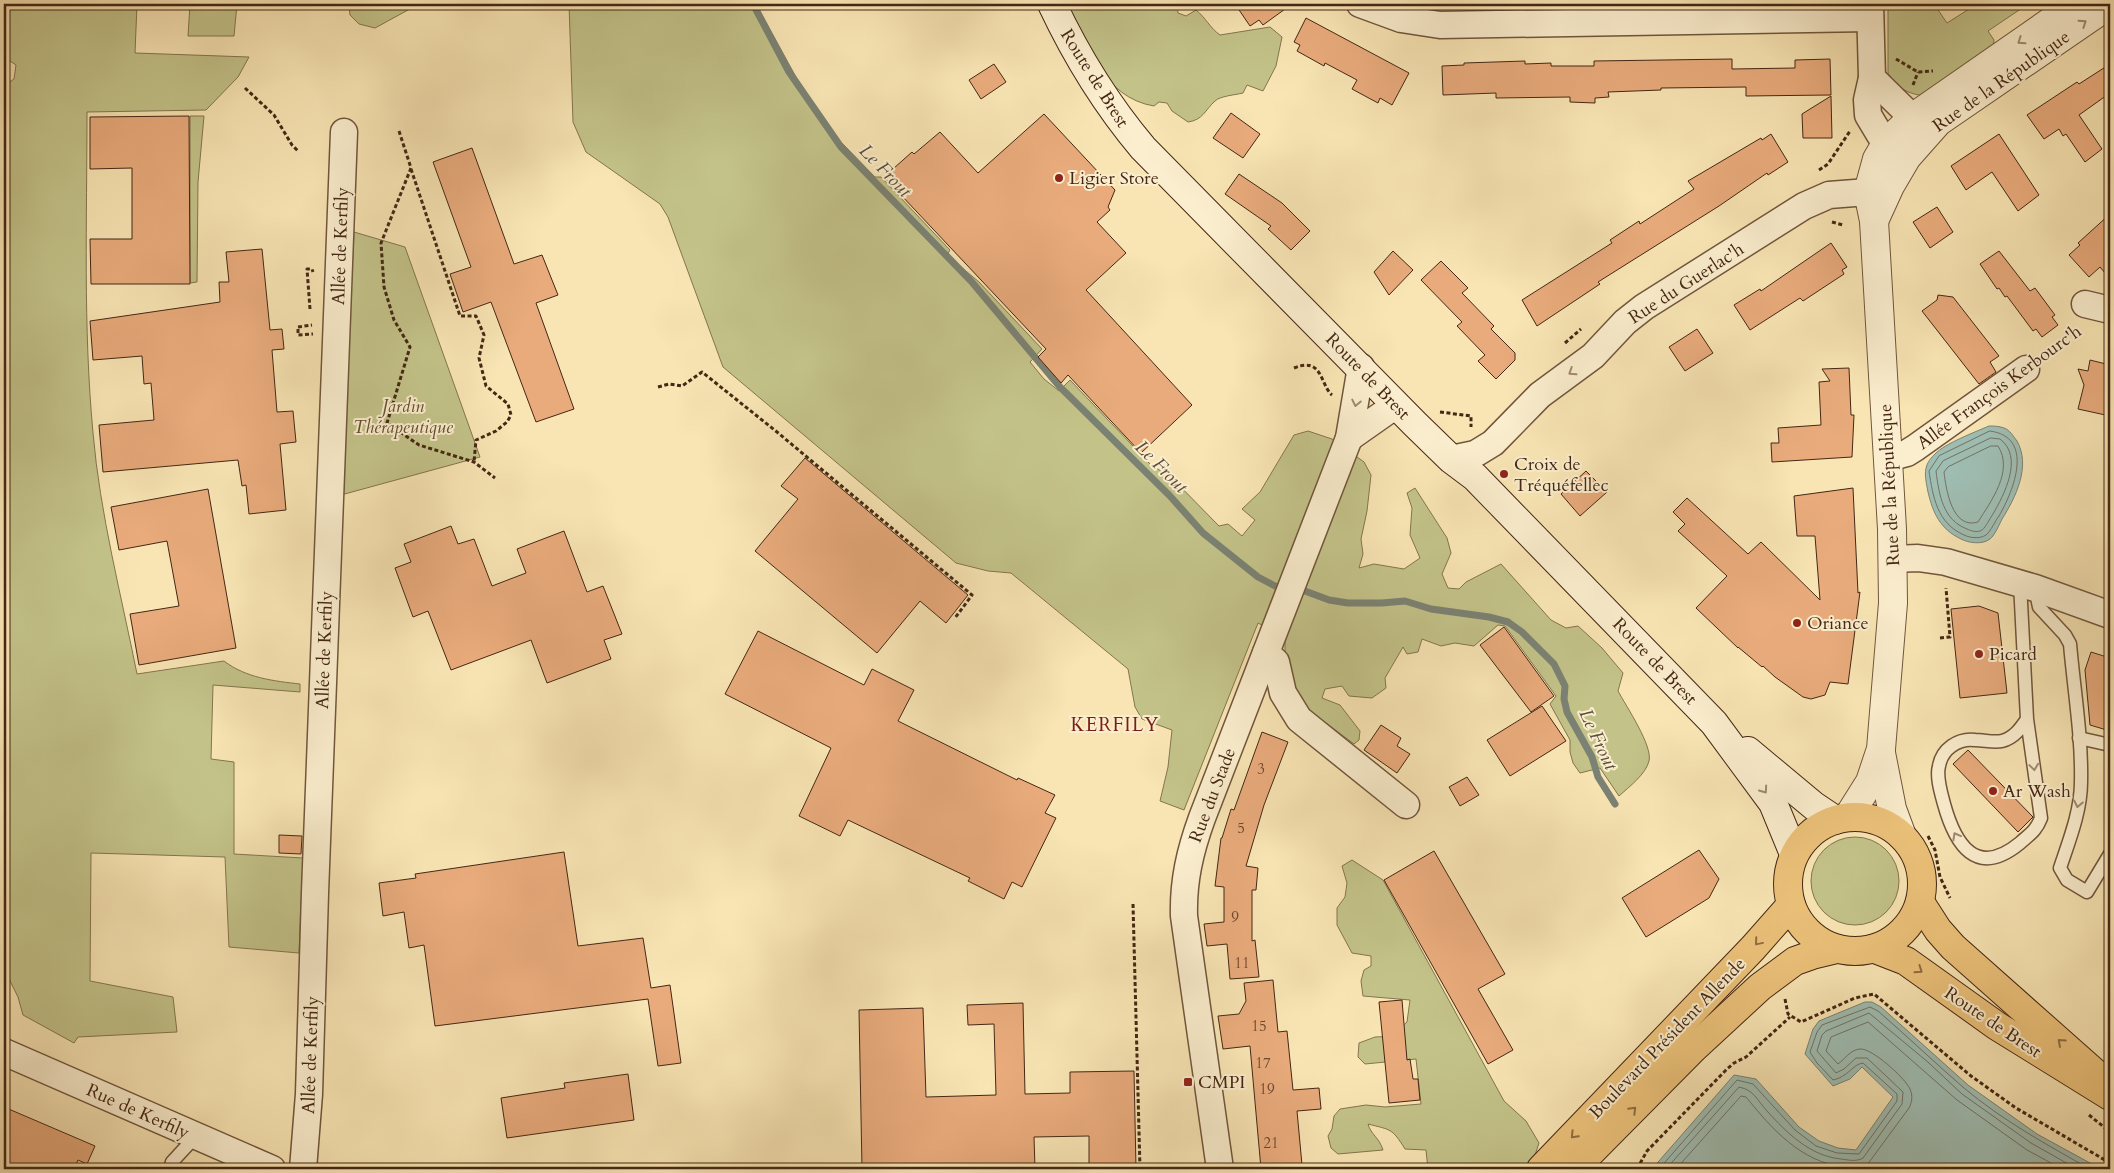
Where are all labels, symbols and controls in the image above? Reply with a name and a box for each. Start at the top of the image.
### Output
one-way arrow [2077,20,2086,29]
street label: Route de Brest [1054,24,1135,133]
street label: Rue de la République [1928,25,2075,138]
one-way arrow [2017,35,2027,44]
water label: Le Frout [853,138,918,204]
place label: Ligier Store [1069,166,1159,191]
marker: Ligier Store [1053,172,1065,184]
street label: Allée de Kerfily [326,186,355,305]
street label: Rue du Guerlac'h [1624,237,1749,330]
street label: Allée François Kerbourc'h [1912,319,2087,456]
street label: Route de Brest [1320,327,1416,426]
one-way arrow [1568,365,1577,375]
park label: Jardin Thérapeutique [353,394,454,440]
one-way arrow [1351,398,1361,407]
street label: Rue de la République [1873,403,1906,567]
water label: Le Frout [1129,434,1194,499]
place label: Croix de Tréquéfellec [1514,452,1609,498]
marker: Croix de Tréquéfellec [1498,468,1510,480]
street label: Allée de Kerfily [310,590,339,709]
place label: Oriance [1807,611,1869,636]
street label: Route de Brest [1607,612,1703,711]
marker: Oriance [1791,617,1803,629]
place label: Picard [1989,642,2037,667]
marker: Picard [1973,648,1985,660]
water label: Le Frout [1573,704,1624,775]
district label: KERFILY [1070,712,1160,738]
street label: Rue du Stade [1183,744,1242,846]
house number: 3 [1257,759,1265,779]
one-way arrow [2028,763,2039,771]
place label: Ar Wash [2003,779,2071,804]
one-way arrow [1758,784,1767,794]
marker: Ar Wash [1987,785,1999,797]
one-way arrow [2073,800,2084,809]
house number: 5 [1237,818,1245,838]
one-way arrow [1952,832,1962,841]
house number: 9 [1231,907,1239,927]
one-way arrow [1755,936,1764,945]
street label: Boulevard Président Allende [1583,952,1751,1125]
house number: 11 [1234,953,1250,973]
one-way arrow [1913,964,1922,973]
street label: Route de Brest [1939,981,2046,1064]
street label: Allée de Kerfily [296,995,325,1114]
house number: 15 [1251,1016,1267,1036]
one-way arrow [2058,1039,2067,1048]
house number: 17 [1255,1053,1271,1073]
place label: CMPI [1198,1070,1246,1095]
marker: CMPI [1182,1076,1194,1088]
street label: Rue de Kerfily [82,1078,194,1146]
house number: 19 [1259,1079,1275,1099]
one-way arrow [1627,1107,1636,1116]
one-way arrow [1570,1129,1579,1138]
house number: 21 [1263,1133,1279,1153]

